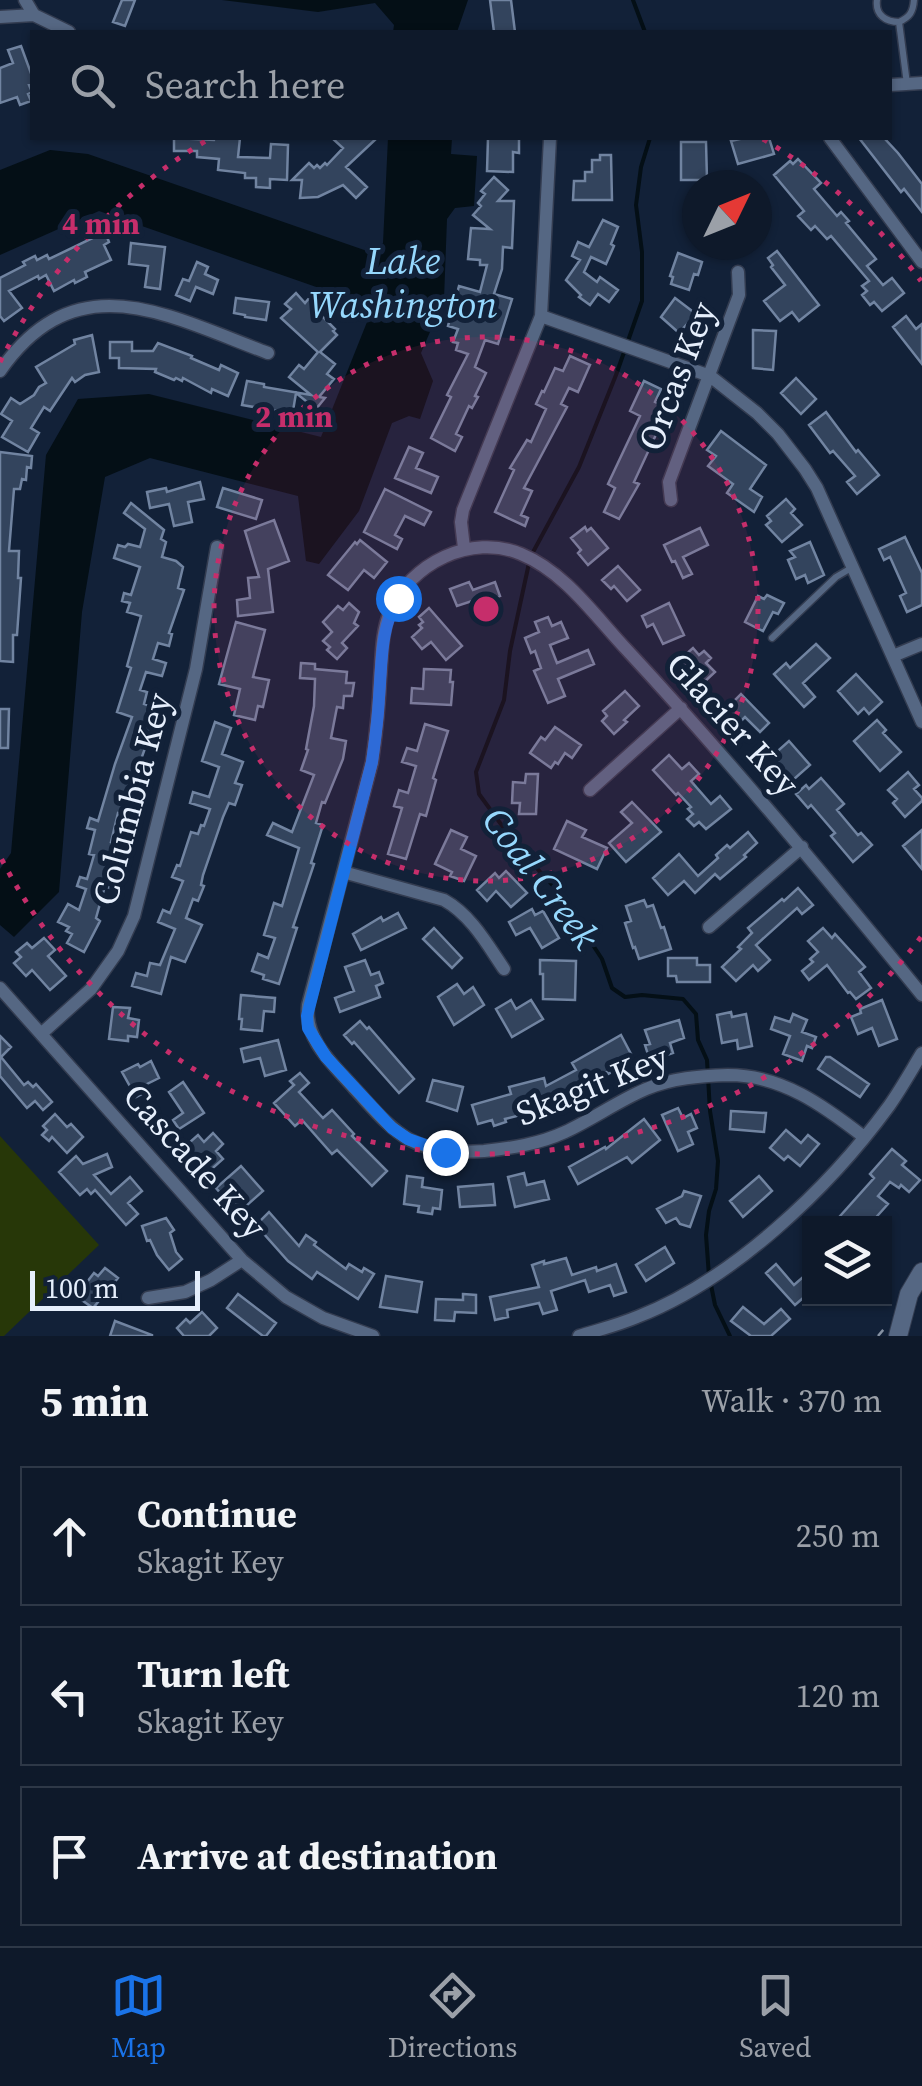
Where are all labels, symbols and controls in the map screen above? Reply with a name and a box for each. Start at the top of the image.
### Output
search box [30,30,892,140]
icon: search [65,58,120,113]
text: Search here [145,59,345,111]
north arrow [682,170,772,260]
text: 4 min [62,203,140,244]
water label: Lake Washington [309,235,497,331]
street label: Orcas Key [627,295,727,457]
text: 2 min [255,396,333,437]
route start [376,576,422,622]
centre of rings [468,591,504,627]
street label: Glacier Key [656,642,810,806]
street label: Columbia Key [81,688,183,910]
water label: Coal Creek [470,796,612,960]
street label: Skagit Key [509,1033,675,1137]
street label: Cascade Key [112,1073,278,1249]
route end [423,1130,469,1176]
map controls [802,1216,892,1306]
button: layers [802,1216,892,1306]
scale bar [30,1266,200,1310]
text: 100 m [45,1269,119,1307]
text: 5 min [40,1372,149,1430]
text: Walk · 370 m [701,1379,882,1423]
text: Continue [137,1488,297,1540]
icon: ahead [42,1509,97,1564]
text: 250 m [796,1514,880,1558]
text: Skagit Key [137,1540,284,1584]
text: Turn left [137,1648,289,1700]
icon: left [42,1669,97,1724]
text: 120 m [796,1674,880,1718]
text: Skagit Key [137,1700,284,1744]
icon: arrive [42,1829,97,1884]
text: Arrive at destination [137,1830,498,1882]
tab: Map [111,1968,166,2066]
tab: Directions [388,1968,517,2066]
tab: Saved [739,1968,811,2066]

